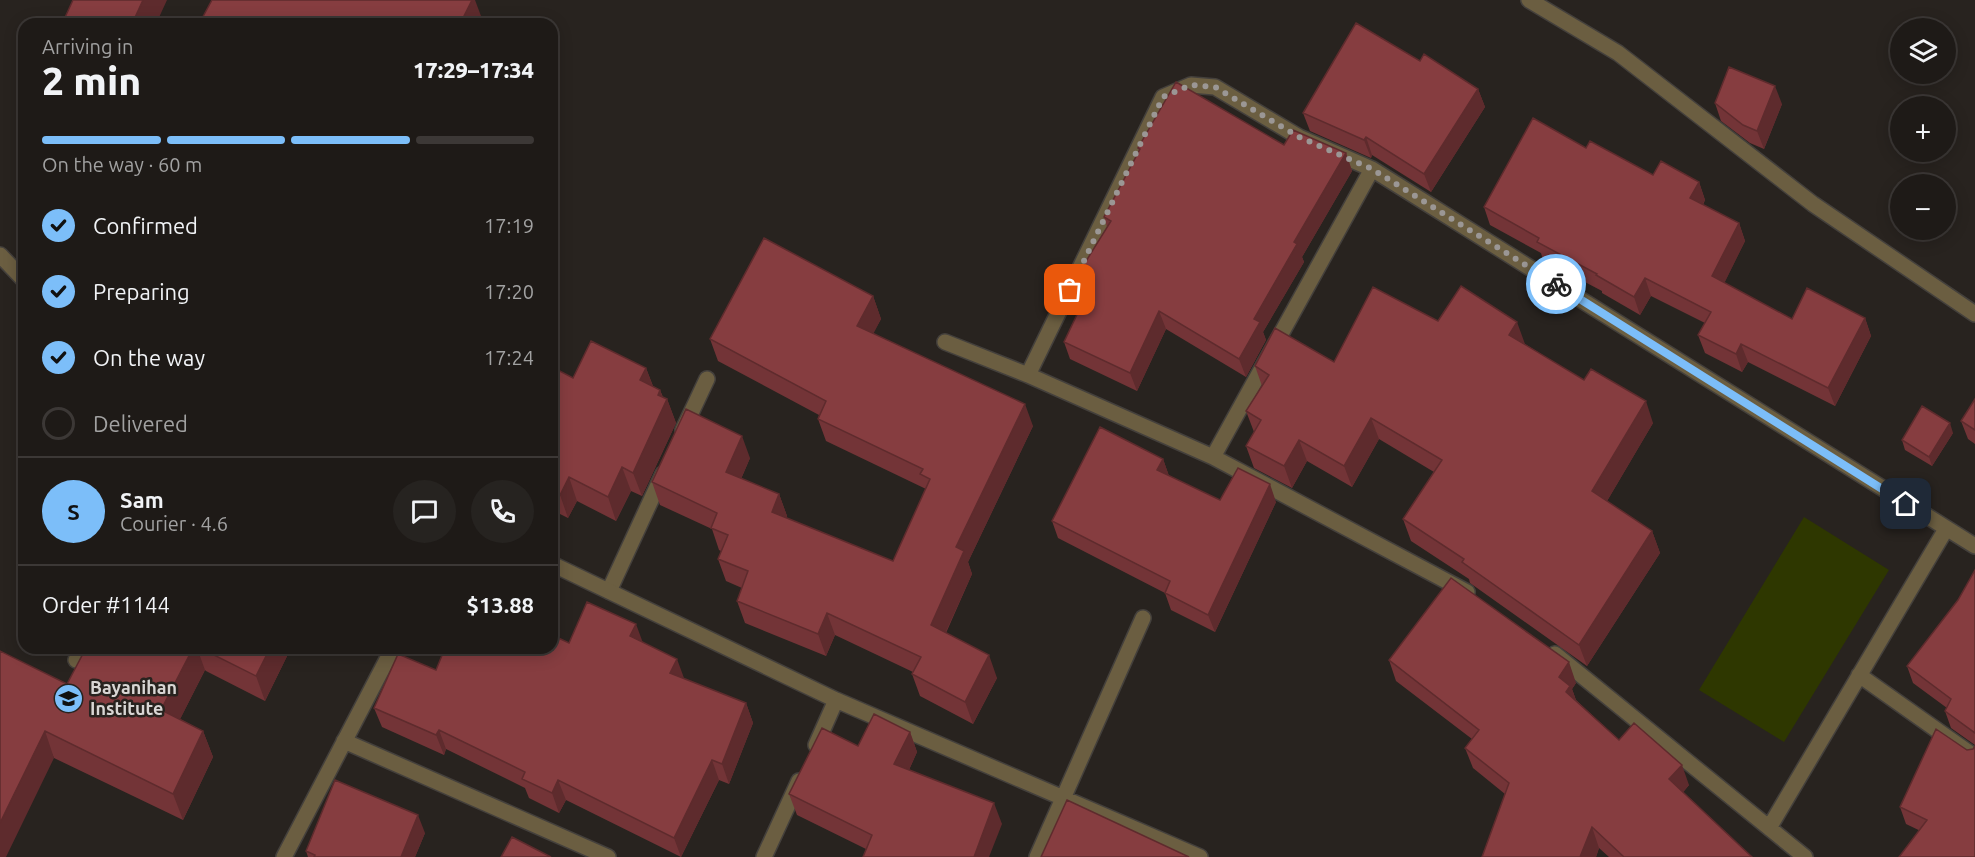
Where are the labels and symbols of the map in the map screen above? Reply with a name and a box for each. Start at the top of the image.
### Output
courier [1526,254,1586,314]
pin [1044,264,1095,315]
pin [1880,478,1931,529]
place label: Bayanihan Institute [90,677,177,718]
school or university icon: Bayanihan Institute [53,682,85,714]

